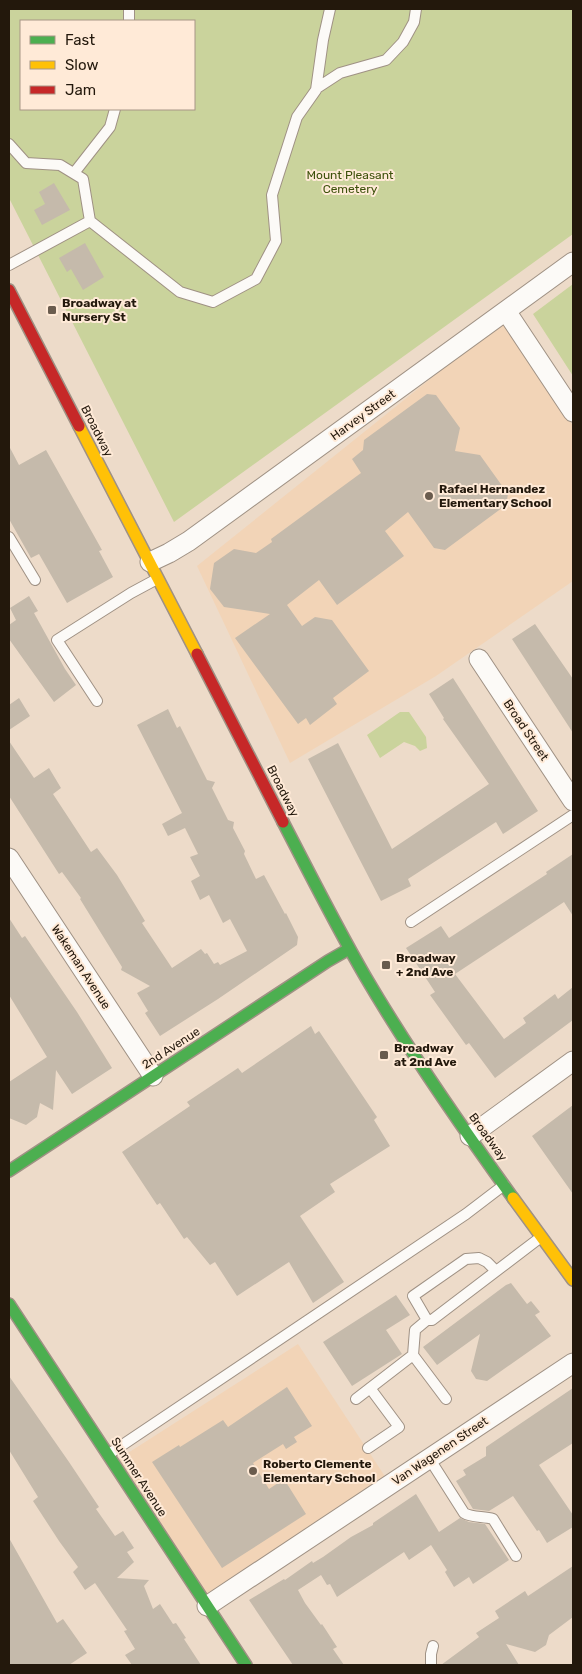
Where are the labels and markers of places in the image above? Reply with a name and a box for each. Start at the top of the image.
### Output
place label: Broadway at Nursery St [62,296,137,324]
marker: Broadway at Nursery St [46,304,58,316]
place label: Rafael Hernandez Elementary School [439,482,551,510]
marker: Rafael Hernandez Elementary School [423,490,435,502]
place label: Broadway + 2nd Ave [396,951,456,979]
marker: Broadway + 2nd Ave [380,959,392,971]
place label: Broadway at 2nd Ave [394,1041,457,1069]
marker: Broadway at 2nd Ave [378,1049,390,1061]
place label: Roberto Clemente Elementary School [263,1457,375,1485]
marker: Roberto Clemente Elementary School [247,1465,259,1477]

